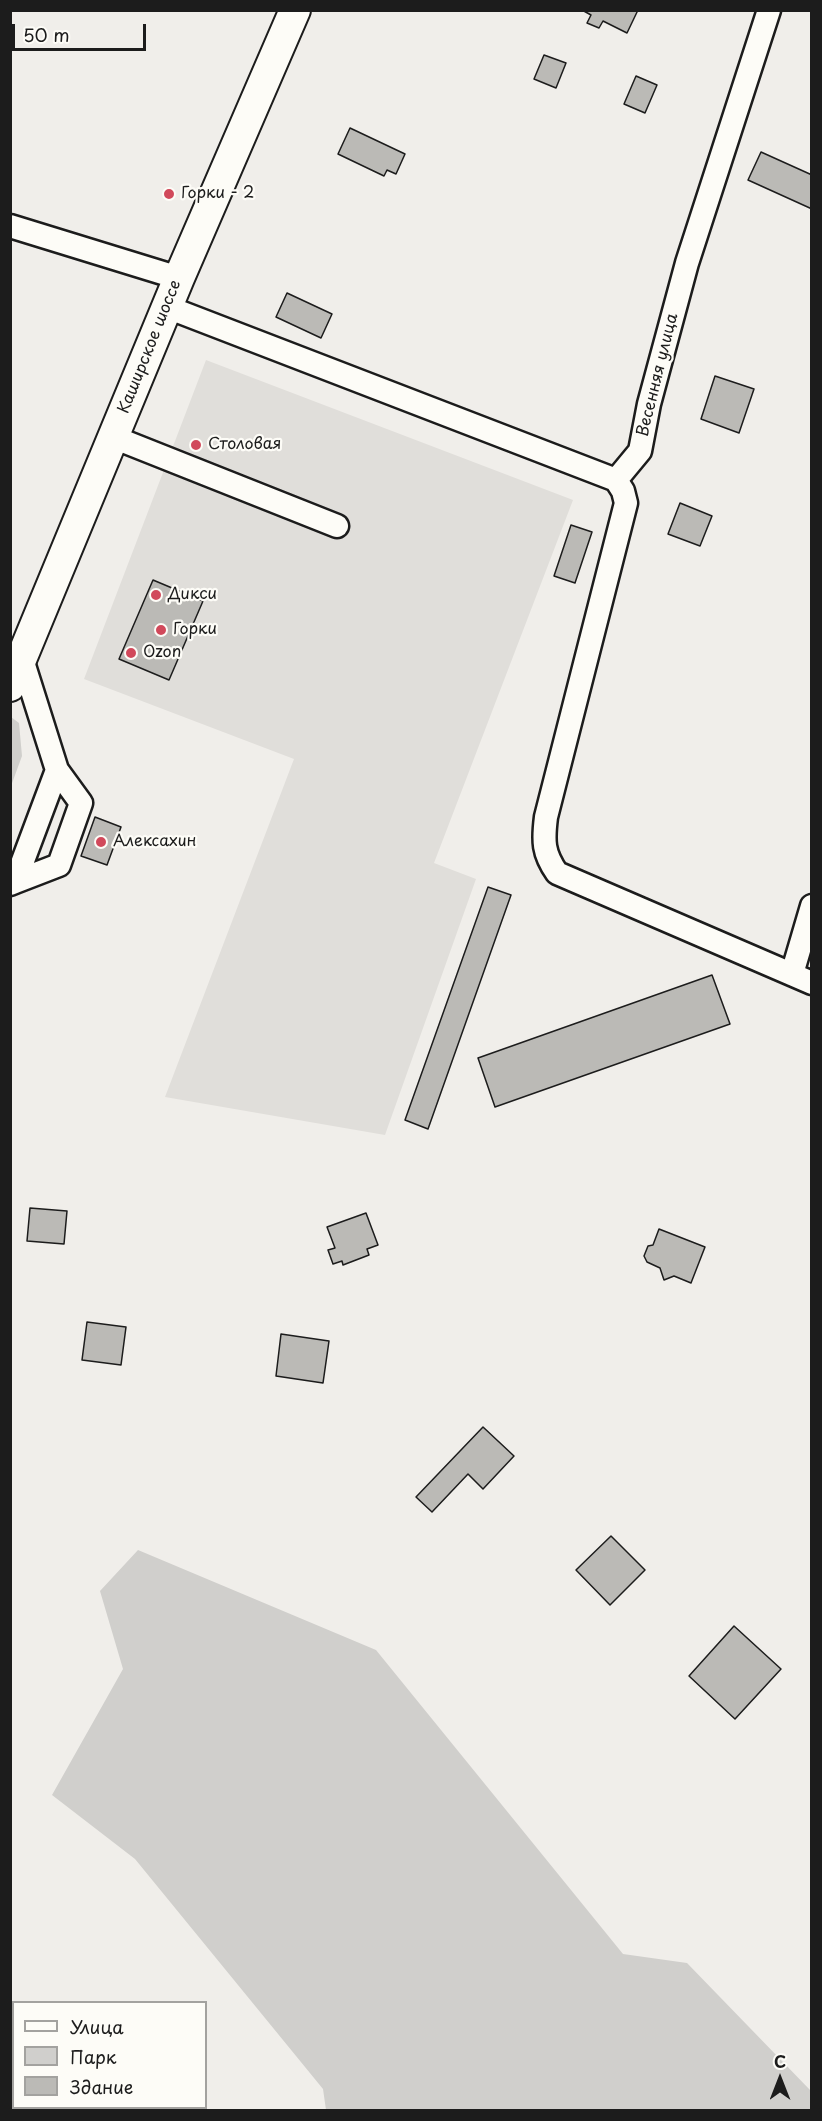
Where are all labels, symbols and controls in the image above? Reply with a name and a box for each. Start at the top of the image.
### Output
scale bar [15,12,148,50]
text: 50 m [23,21,70,48]
place label: Горки - 2 [181,184,254,204]
marker: Горки - 2 [162,187,176,201]
street label: Каширское шоссе [114,277,186,417]
street label: Весенняя улица [633,311,683,439]
place label: Столовая [208,435,281,455]
marker: Столовая [189,438,203,452]
place label: Дикси [168,585,217,605]
marker: Дикси [149,588,163,602]
place label: Горки [173,620,217,640]
marker: Горки [154,623,168,637]
place label: Ozon [143,643,181,663]
marker: Ozon [124,646,138,660]
place label: Алексахин [113,832,197,852]
marker: Алексахин [94,835,108,849]
legend [12,2001,207,2109]
text: Улица [70,2013,124,2040]
text: Парк [70,2043,116,2070]
north arrow [750,2049,810,2109]
text: С [774,2049,786,2073]
text: Здание [70,2073,133,2100]

